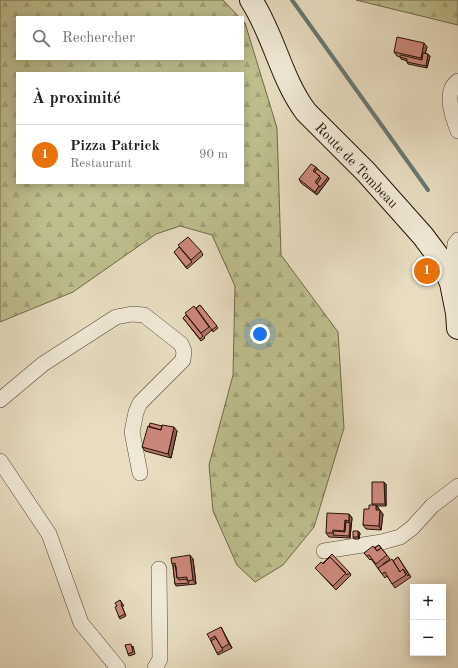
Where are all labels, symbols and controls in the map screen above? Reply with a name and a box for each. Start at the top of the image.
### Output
search box [16,16,244,60]
icon: search [30,27,52,49]
text: Rechercher [62,31,135,46]
text: À proximité [32,90,121,107]
street label: Route de Tombeau [312,120,401,211]
text: Pizza Patrick [70,139,160,154]
text: 1 [41,148,49,161]
text: 90 m [199,148,228,161]
text: Restaurant [70,157,132,170]
pin: 1 [414,256,440,286]
your location [250,324,270,344]
map controls [410,584,446,656]
button: + [410,584,446,620]
button: − [410,620,446,656]

